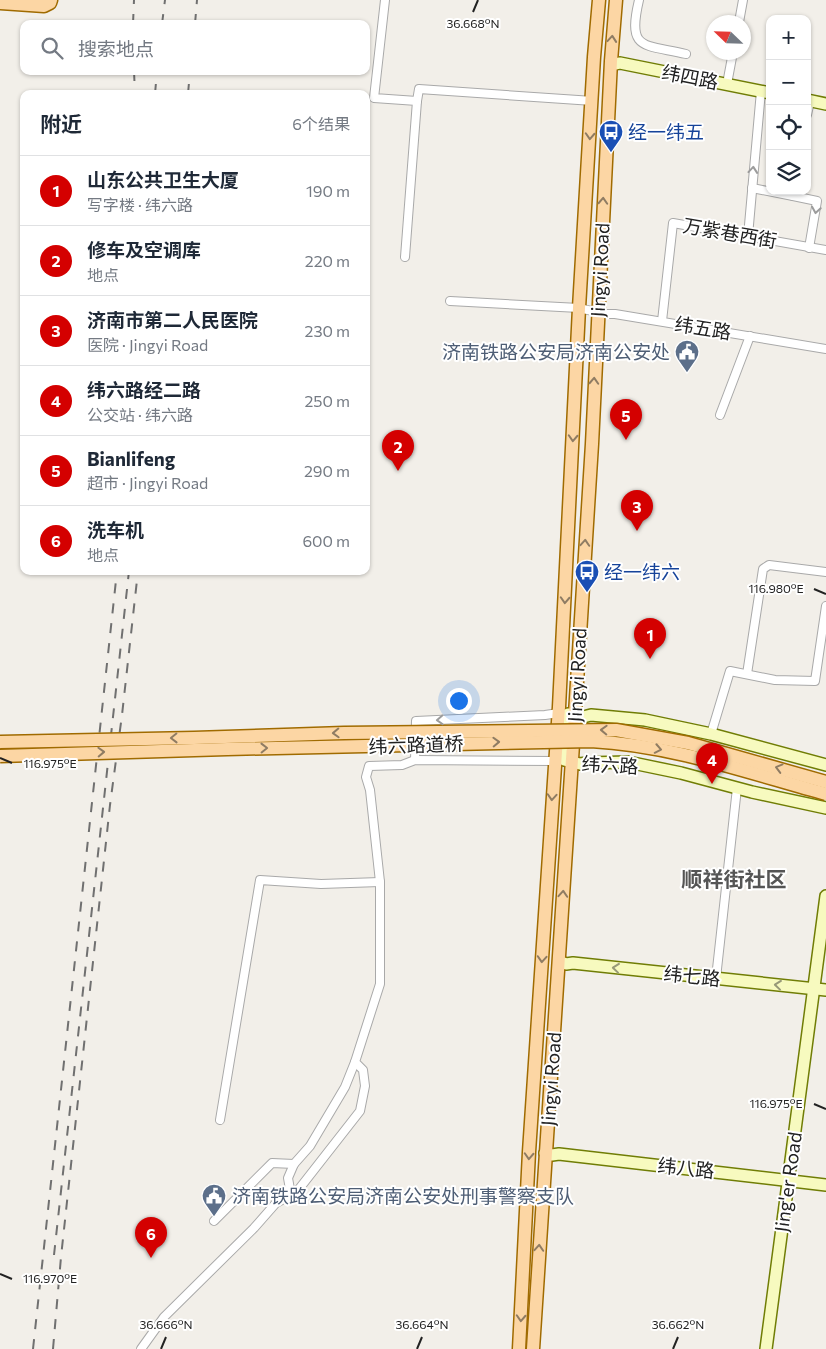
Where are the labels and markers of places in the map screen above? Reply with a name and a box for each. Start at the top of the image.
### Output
bus stop icon: 经一纬五 [598,119,624,153]
place label: 经一纬五 [628,120,704,143]
public building icon: 济南铁路公安局济南公安处 [674,339,700,373]
place label: 济南铁路公安局济南公安处 [442,340,670,363]
pin: 5 [610,399,642,440]
pin: 2 [382,430,414,471]
pin: 3 [621,490,653,531]
bus stop icon: 经一纬六 [574,559,600,593]
place label: 经一纬六 [604,560,680,583]
pin: 1 [634,618,666,659]
pin: 4 [696,743,728,784]
public building icon: 济南铁路公安局济南公安处刑事警察支队 [201,1183,227,1217]
place label: 济南铁路公安局济南公安处刑事警察支队 [232,1184,574,1207]
pin: 6 [135,1217,167,1258]

